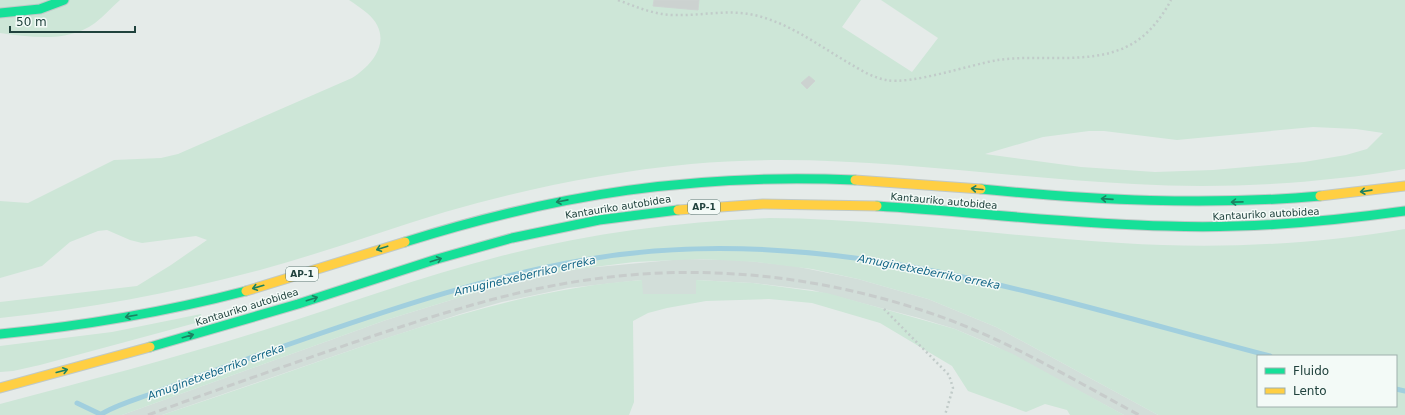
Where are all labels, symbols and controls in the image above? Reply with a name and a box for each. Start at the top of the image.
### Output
scale bar [10,8,135,34]
text: 50 m [16,15,47,29]
one-way arrow [971,185,984,192]
one-way arrow [1360,188,1373,195]
street label: Kantauriko autobidea [890,191,998,211]
street label: Kantauriko autobidea [564,193,672,221]
one-way arrow [1101,196,1114,203]
one-way arrow [556,197,569,205]
one-way arrow [1231,198,1244,206]
road number: AP-1 [688,200,720,214]
street label: Kantauriko autobidea [1212,206,1320,222]
one-way arrow [376,245,389,252]
water label: Amuginetxeberriko erreka [856,252,1002,292]
water label: Amuginetxeberriko erreka [452,253,597,299]
one-way arrow [429,256,442,263]
road number: AP-1 [286,267,318,281]
one-way arrow [252,284,265,291]
street label: Kantauriko autobidea [194,286,300,328]
one-way arrow [306,295,319,302]
one-way arrow [125,312,138,320]
one-way arrow [181,332,194,339]
water label: Amuginetxeberriko erreka [145,341,286,403]
legend [1257,355,1397,407]
text: Fluido [1293,364,1329,378]
one-way arrow [56,367,69,374]
text: Lento [1293,384,1327,398]

